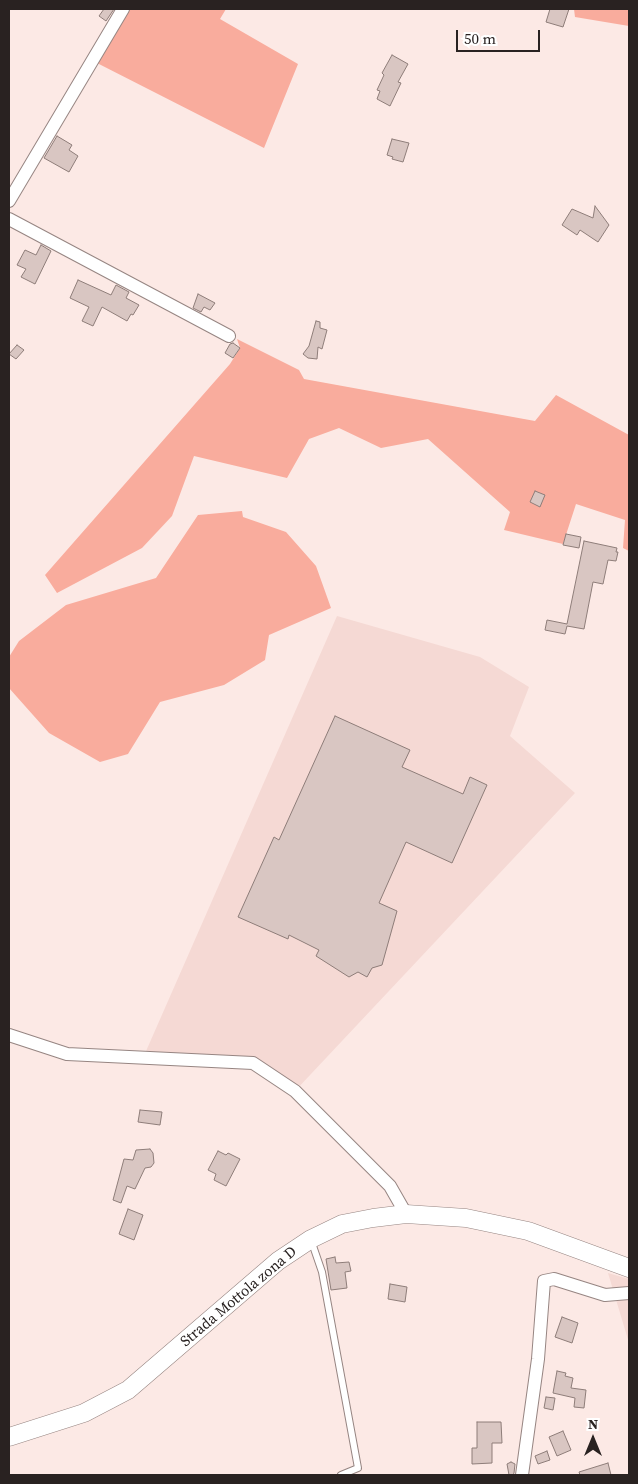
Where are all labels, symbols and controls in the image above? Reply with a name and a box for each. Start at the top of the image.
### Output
scale bar [458,20,542,52]
text: 50 m [464,28,496,49]
street label: Strada Mottola zona D [177,1243,301,1351]
north arrow [568,1414,618,1464]
text: N [588,1414,598,1434]

